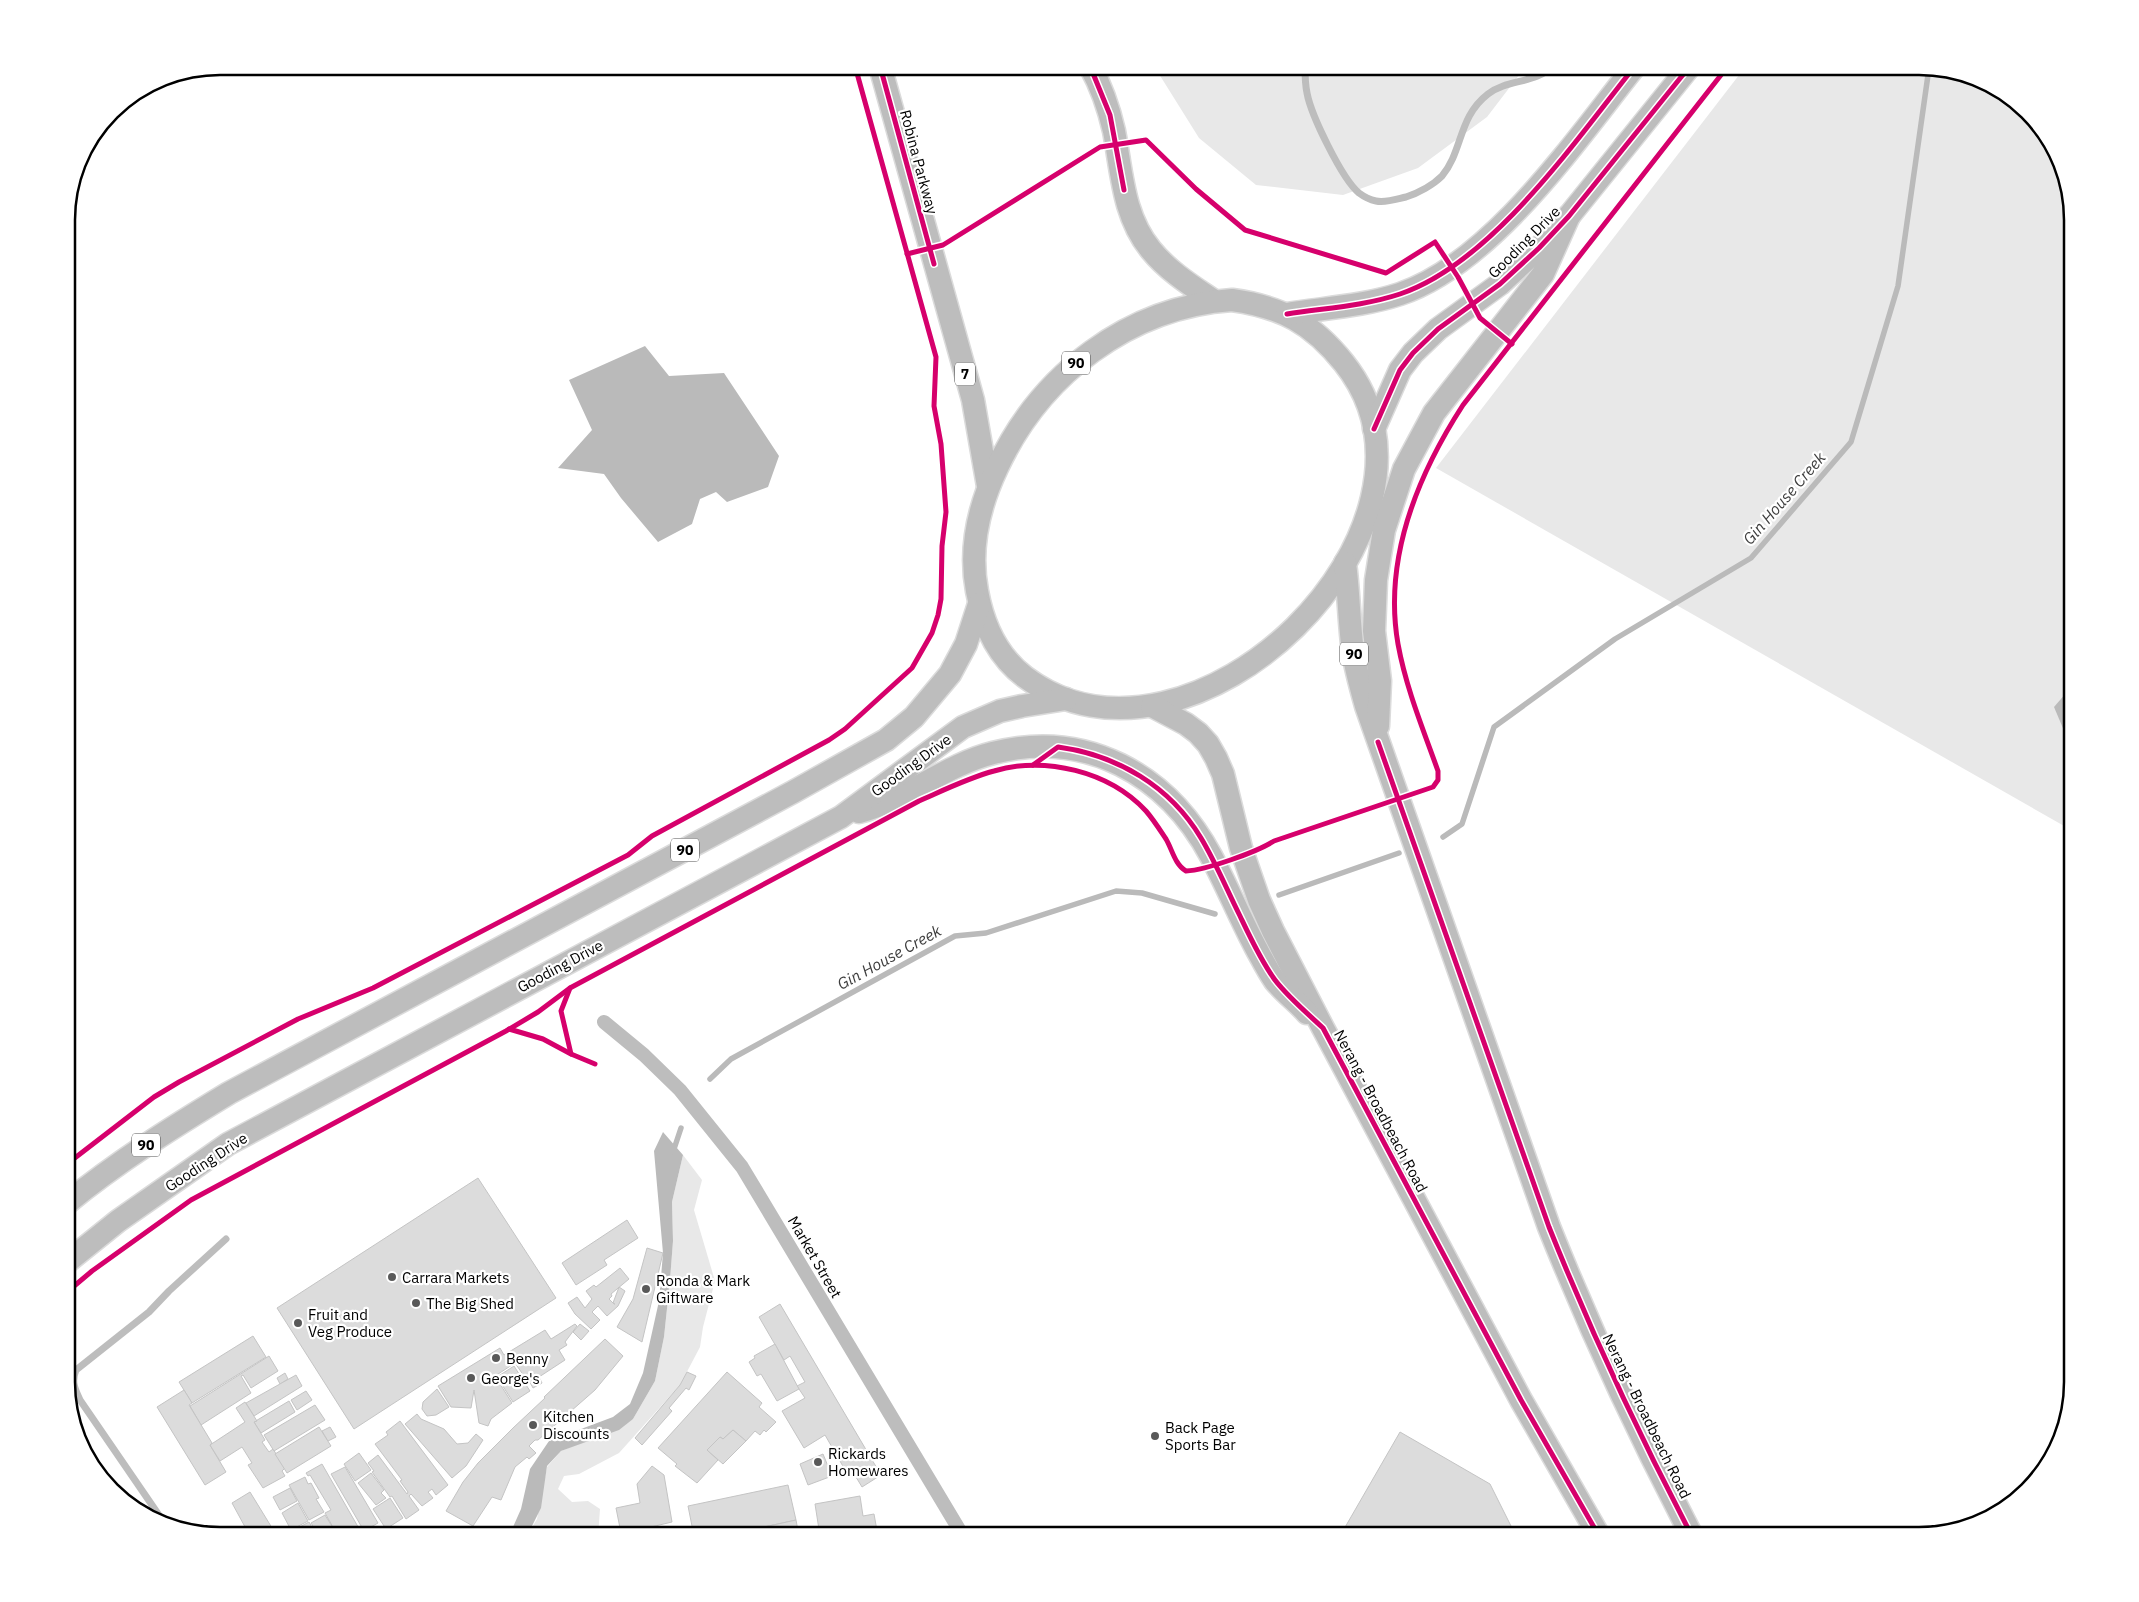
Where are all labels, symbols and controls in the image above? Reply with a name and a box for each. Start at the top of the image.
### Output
street label: Robina Parkway [896,108,942,217]
street label: Gooding Drive [1484,202,1564,282]
road number: 90 [1062,352,1090,374]
road number: 7 [955,362,975,386]
water label: Gin House Creek [1738,447,1830,548]
road number: 90 [1340,642,1368,666]
street label: Gooding Drive [867,730,955,800]
road number: 90 [671,838,699,862]
water label: Gin House Creek [833,920,945,994]
street label: Gooding Drive [514,935,606,997]
street label: Nerang - Broadbeach Road [1330,1027,1432,1195]
street label: Gooding Drive [161,1128,251,1196]
road number: 90 [132,1134,160,1156]
street label: Market Street [784,1213,846,1301]
place label: Carrara Markets [402,1268,509,1287]
marker: Carrara Markets [386,1271,398,1283]
place label: Ronda & Mark Giftware [656,1271,750,1307]
marker: Ronda & Mark Giftware [640,1283,652,1295]
place label: The Big Shed [426,1294,514,1313]
marker: The Big Shed [410,1297,422,1309]
place label: Fruit and Veg Produce [308,1305,392,1341]
marker: Fruit and Veg Produce [292,1317,304,1329]
street label: Nerang - Broadbeach Road [1599,1330,1695,1502]
place label: Benny [506,1349,549,1368]
marker: Benny [490,1352,502,1364]
place label: George's [481,1369,540,1388]
marker: George's [465,1372,477,1384]
place label: Kitchen Discounts [543,1407,610,1443]
place label: Back Page Sports Bar [1165,1418,1236,1454]
marker: Kitchen Discounts [527,1419,539,1431]
marker: Back Page Sports Bar [1149,1430,1161,1442]
place label: Rickards Homewares [828,1444,909,1480]
marker: Rickards Homewares [812,1456,824,1468]

